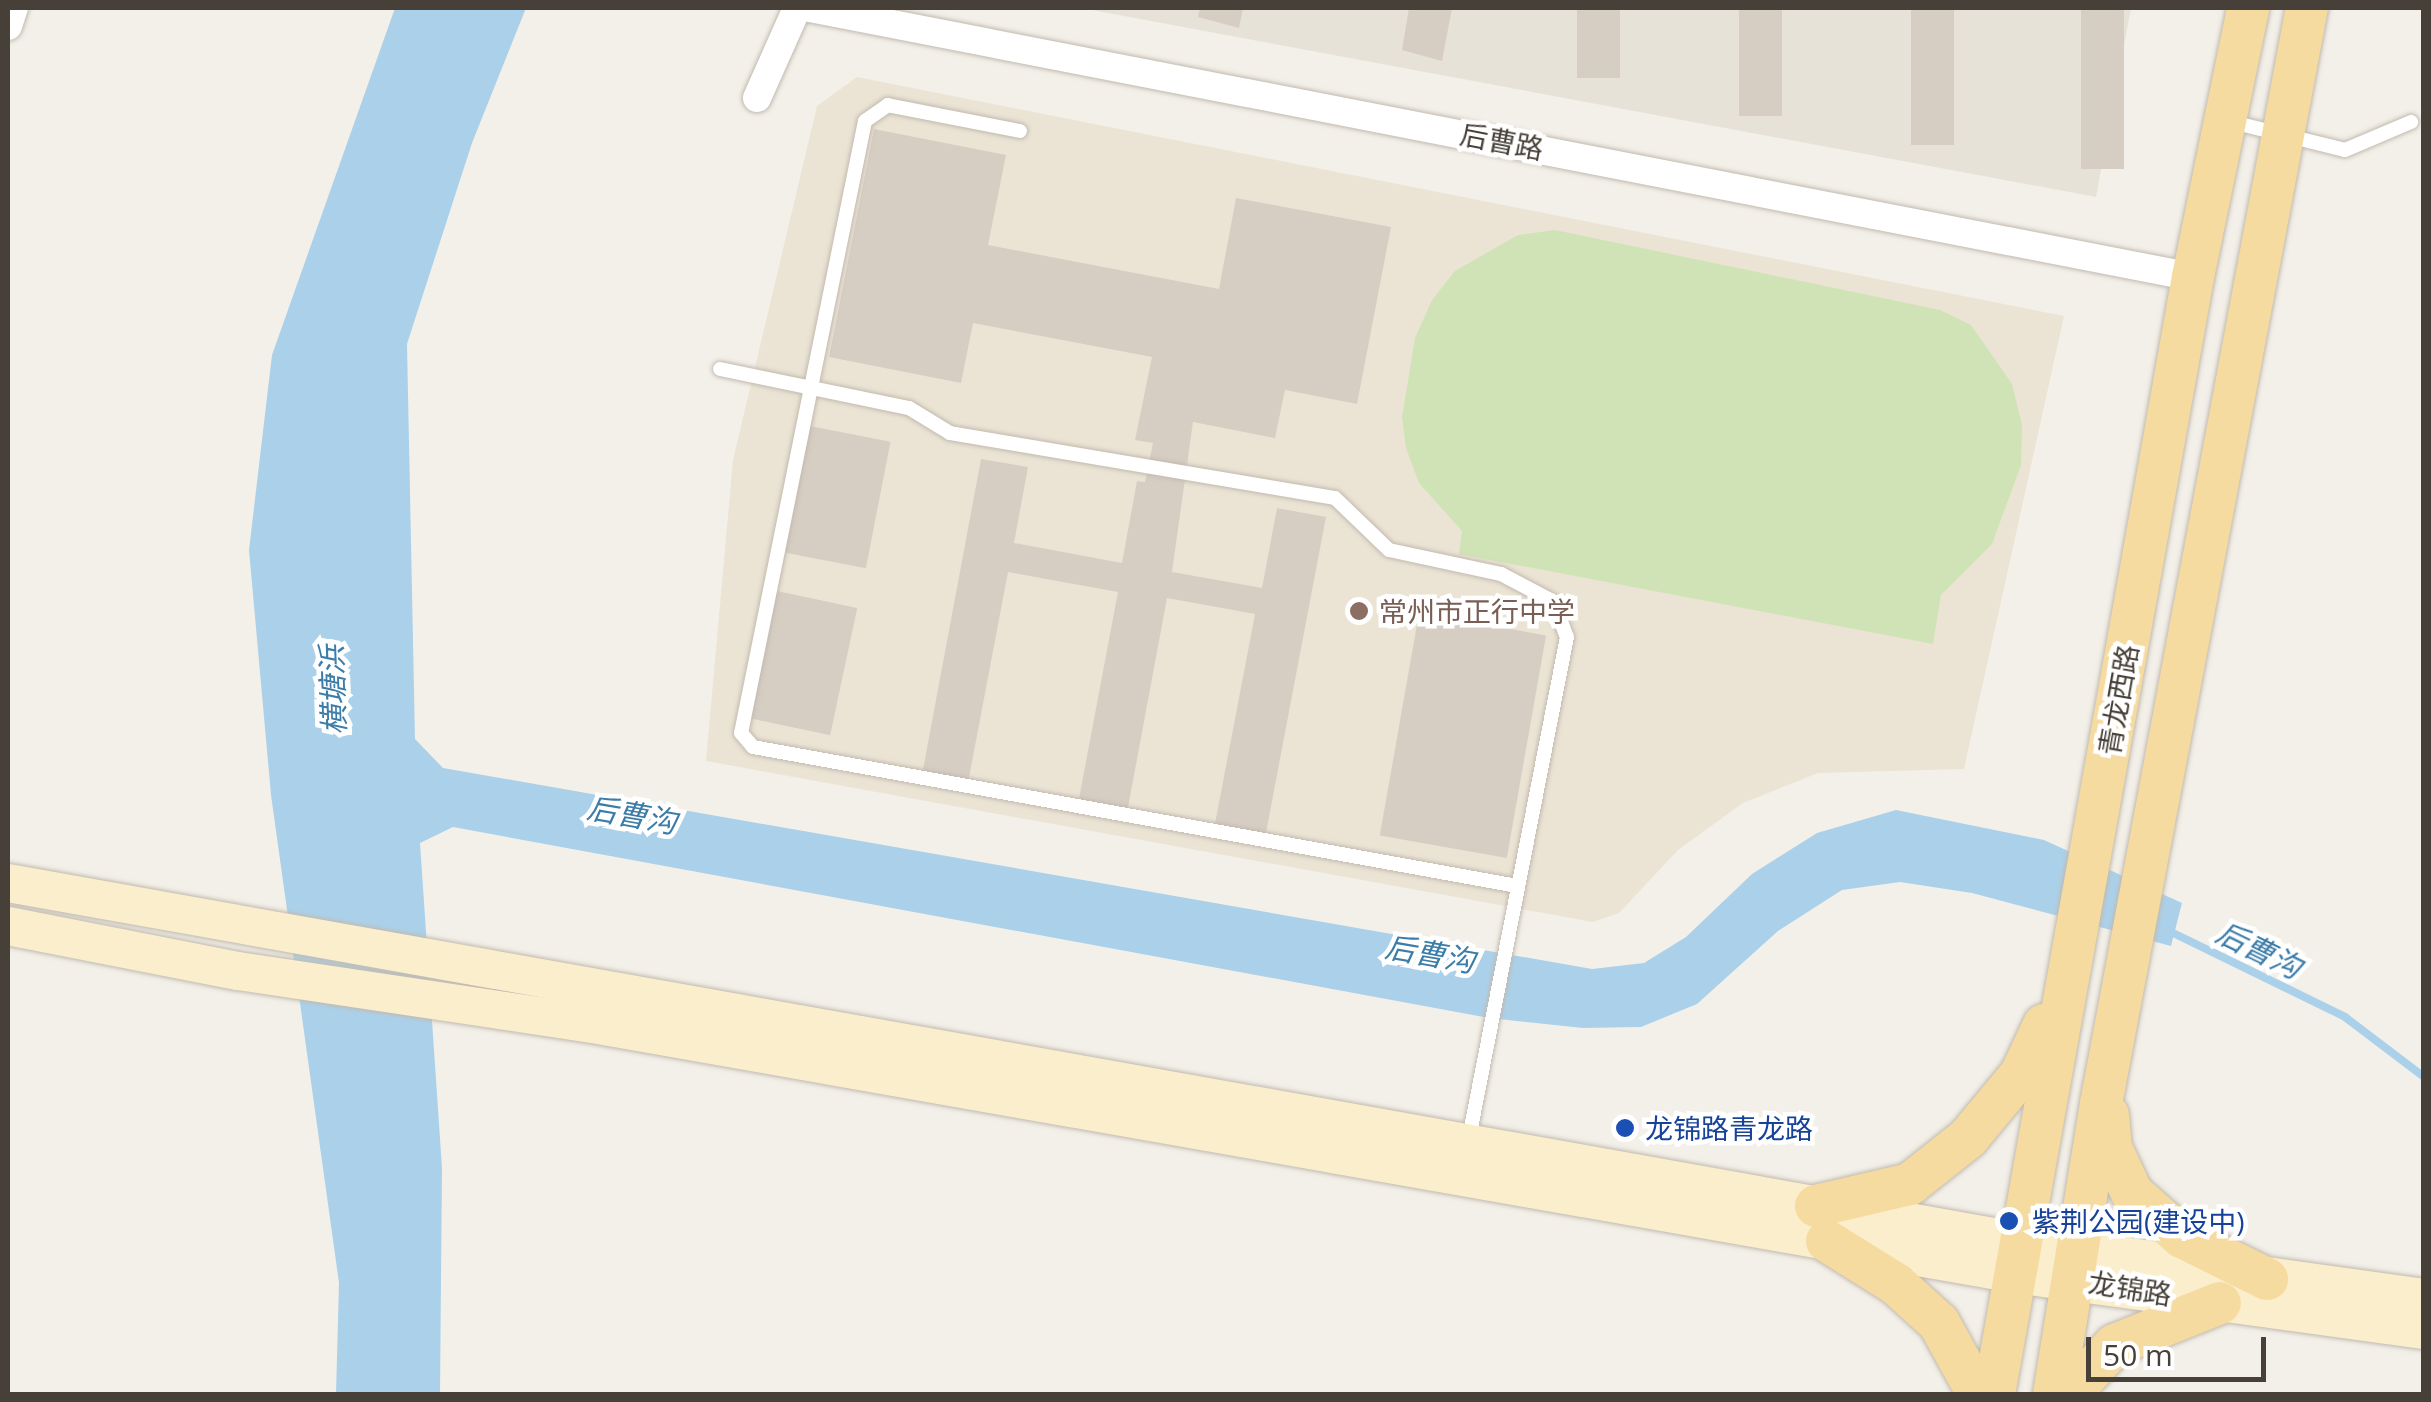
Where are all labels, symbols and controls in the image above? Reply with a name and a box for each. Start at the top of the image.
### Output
street label: 后曹路 [1458,116,1546,166]
place label: 常州市正行中学 [1379,594,1575,628]
marker: 常州市正行中学 [1348,600,1370,622]
street label: 青龙西路 [2092,642,2144,758]
water label: 横塘浜 [313,644,353,736]
water label: 后曹沟 [585,789,679,841]
water label: 后曹沟 [2211,914,2307,986]
water label: 后曹沟 [1383,928,1477,980]
place label: 龙锦路青龙路 [1645,1111,1813,1145]
marker: 龙锦路青龙路 [1614,1117,1636,1139]
place label: 紫荆公园(建设中) [2032,1204,2245,1238]
marker: 紫荆公园(建设中) [1996,1208,2022,1234]
street label: 龙锦路 [2086,1265,2174,1311]
scale bar [2091,1317,2271,1379]
text: 50 m [2103,1334,2173,1375]

